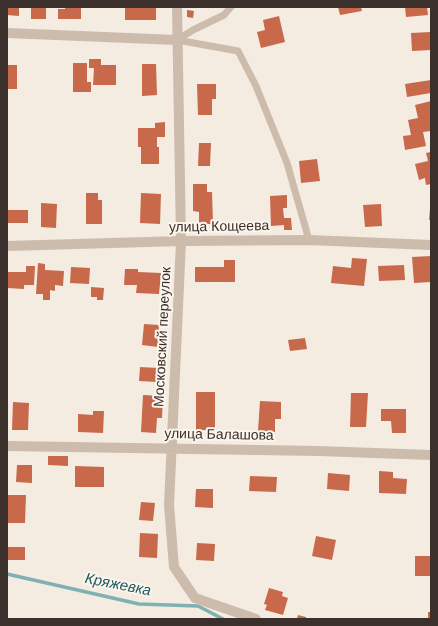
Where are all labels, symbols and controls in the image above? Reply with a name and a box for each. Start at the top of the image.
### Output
street label: улица Кощеева [169,218,269,236]
street label: Московский переулок [151,266,175,408]
street label: улица Балашова [164,426,274,444]
water label: Кряжевка [83,570,153,600]

